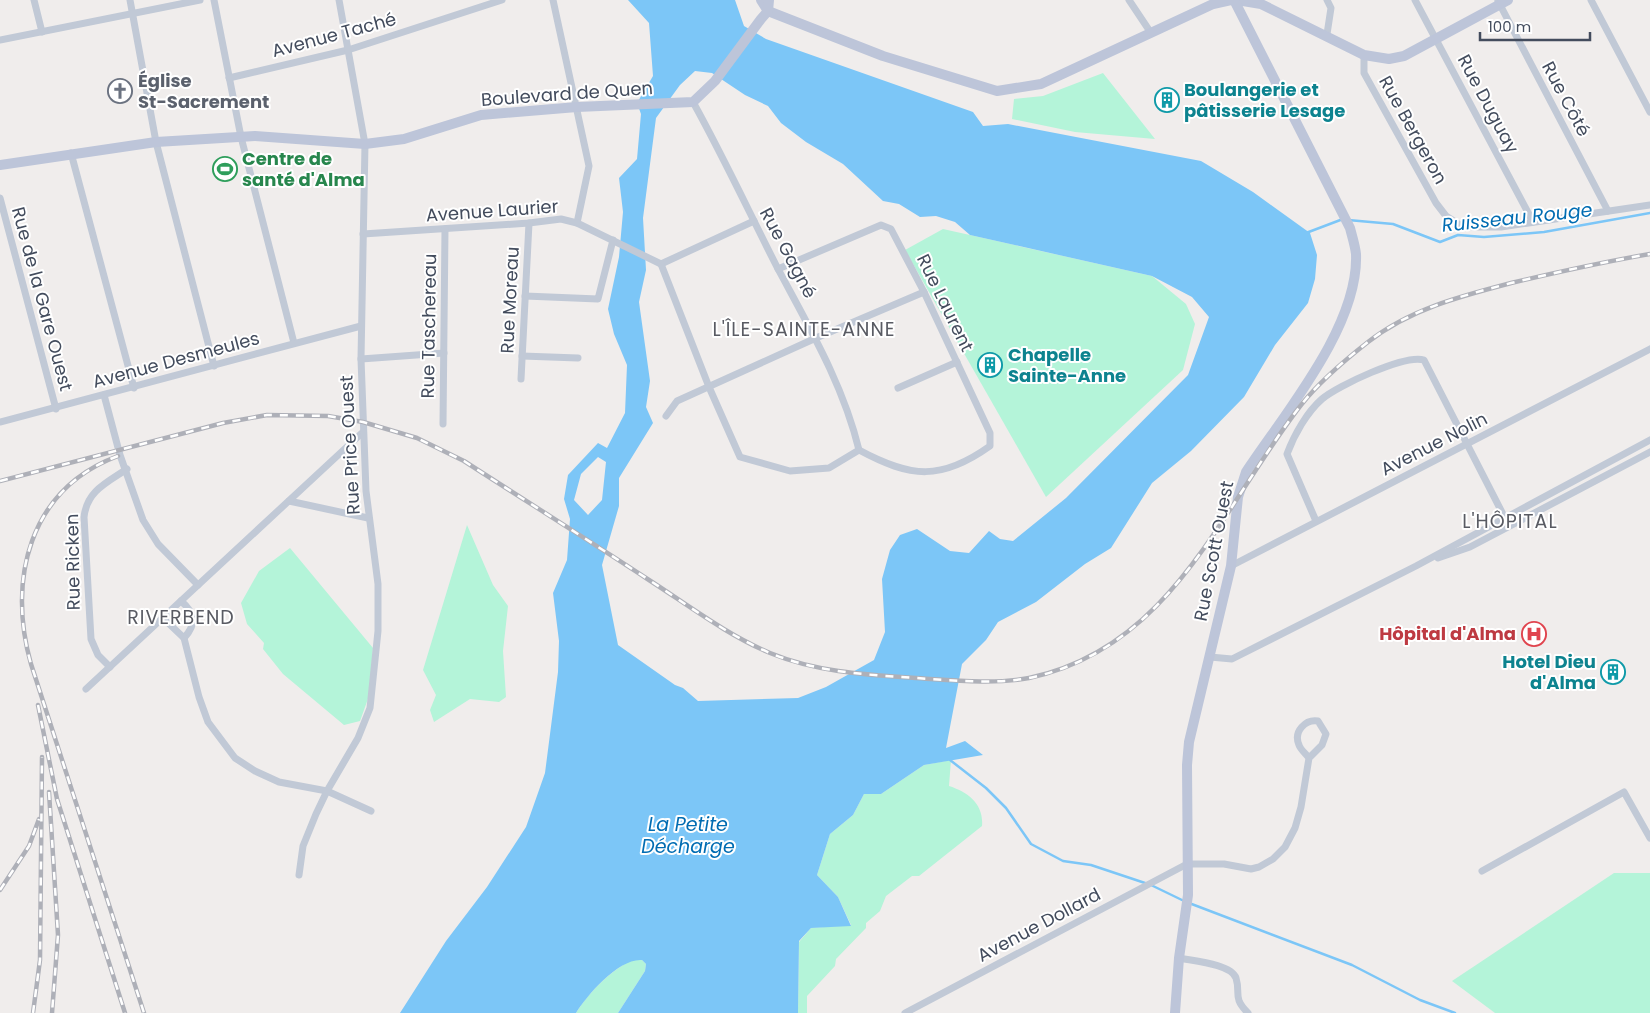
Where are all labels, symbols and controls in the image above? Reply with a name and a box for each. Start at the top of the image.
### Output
street label: Avenue Taché [269,6,399,63]
scale bar [1480,10,1590,42]
text: 100 m [1488,16,1531,37]
street label: Rue Duguay [1452,50,1525,158]
street label: Rue Côté [1536,57,1597,141]
place label: Église St-Sacrement [138,68,269,114]
street label: Rue Bergeron [1373,71,1454,188]
street label: Boulevard de Quen [480,75,654,112]
place label: Boulangerie et pâtisserie Lesage [1184,77,1345,123]
church icon: Église St-Sacrement [107,78,133,104]
building icon: Boulangerie et pâtisserie Lesage [1154,87,1180,113]
place label: Centre de santé d'Alma [242,146,365,192]
sports icon: Centre de santé d'Alma [212,156,238,182]
street label: Avenue Laurier [425,193,559,228]
water label: Ruisseau Rouge [1440,196,1594,239]
street label: Rue Gagné [754,203,823,303]
street label: Rue de la Gare Ouest [6,204,79,394]
street label: Rue Moreau [494,246,525,354]
street label: Rue Laurent [911,250,980,356]
street label: Rue Taschereau [415,253,442,399]
district label: L'ÎLE-SAINTE-ANNE [712,316,896,343]
street label: Avenue Desmeules [90,325,262,394]
place label: Chapelle Sainte-Anne [1008,342,1126,388]
building icon: Chapelle Sainte-Anne [977,352,1003,378]
street label: Rue Price Ouest [333,375,366,515]
street label: Avenue Nolin [1376,406,1492,481]
street label: Rue Scott Ouest [1188,479,1239,623]
district label: L'HÔPITAL [1462,508,1558,535]
street label: Rue Ricken [59,513,86,611]
district label: RIVERBEND [127,604,235,631]
place label: Hôpital d'Alma [1379,621,1516,646]
hospital icon: Hôpital d'Alma [1521,621,1547,647]
place label: Hotel Dieu d'Alma [1502,649,1596,695]
building icon: Hotel Dieu d'Alma [1600,659,1626,685]
water label: La Petite Décharge [641,811,735,860]
street label: Avenue Dollard [973,881,1105,968]

